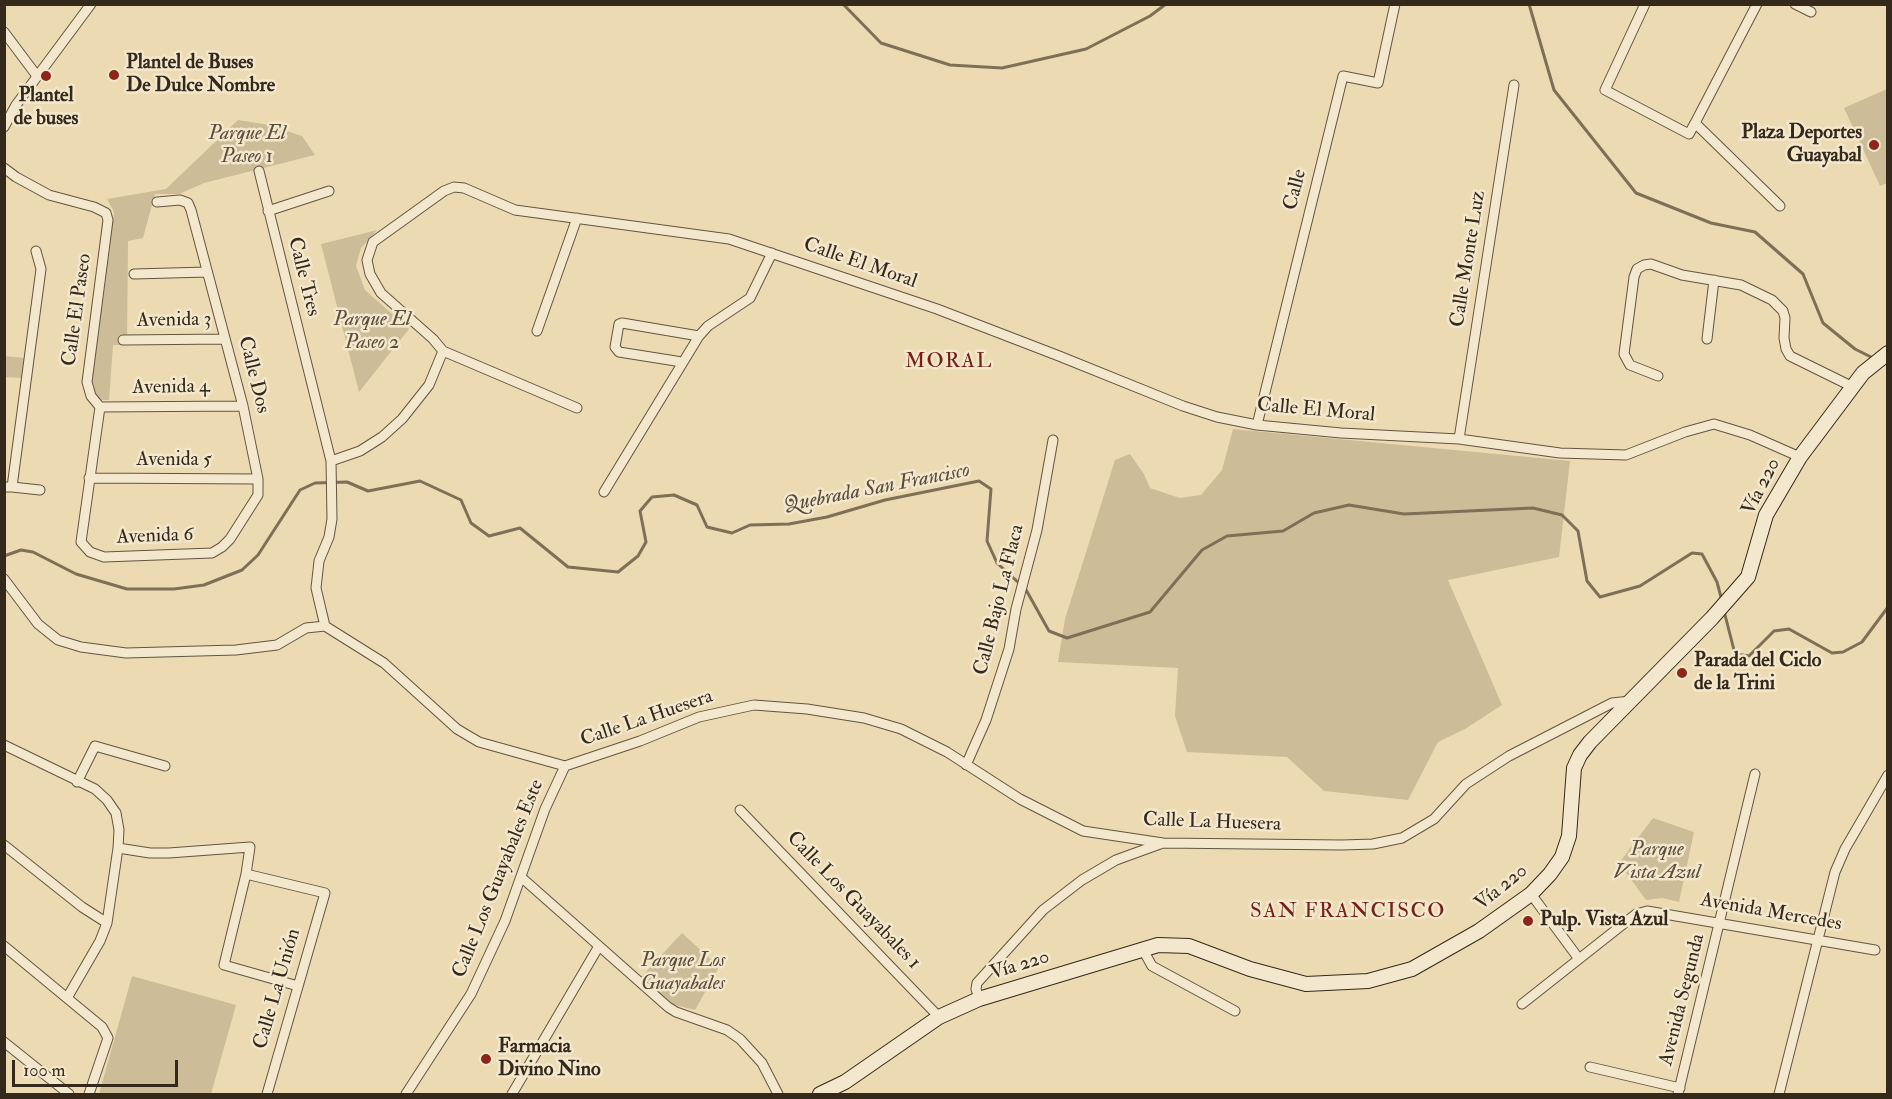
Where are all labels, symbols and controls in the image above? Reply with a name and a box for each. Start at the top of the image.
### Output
place label: Plantel de Buses De Dulce Nombre [126,52,275,99]
marker: Plantel de Buses De Dulce Nombre [107,68,121,82]
marker: Plantel de buses [39,69,53,83]
place label: Plantel de buses [14,85,78,132]
place label: Plaza Deportes Guayabal [1741,122,1862,169]
park label: Parque El Paseo 1 [208,123,286,170]
marker: Plaza Deportes Guayabal [1867,138,1881,152]
street label: Calle [1279,167,1313,213]
street label: Calle Monte Luz [1446,189,1492,329]
street label: Calle El Moral [800,233,920,295]
street label: Calle Tres [282,235,324,319]
street label: Calle El Paseo [58,252,98,368]
street label: Avenida 3 [137,308,211,334]
park label: Parque El Paseo 2 [333,309,411,356]
street label: Calle Dos [232,334,274,416]
district label: MORAL [905,349,993,375]
street label: Avenida 4 [132,375,210,401]
street label: Calle El Moral [1256,394,1376,428]
street label: Avenida 5 [136,449,212,473]
street label: Vía 220 [1738,454,1786,520]
water label: Quebrada San Francisco [782,459,972,519]
street label: Calle Bajo La Flaca [970,522,1030,678]
street label: Avenida 6 [116,524,194,550]
place label: Parada del Ciclo de la Trini [1694,650,1821,697]
marker: Parada del Ciclo de la Trini [1675,666,1689,680]
street label: Calle La Huesera [578,685,716,753]
street label: Calle Los Guayabales Este [448,776,550,982]
street label: Calle La Huesera [1142,809,1282,837]
street label: Calle Los Guayabales 1 [781,827,925,975]
park label: Parque Vista Azul [1613,839,1701,886]
street label: Vía 220 [1471,860,1533,916]
street label: Avenida Mercedes [1698,889,1844,937]
district label: SAN FRANCISCO [1250,899,1446,925]
place label: Pulp. Vista Azul [1540,909,1668,933]
marker: Pulp. Vista Azul [1521,914,1535,928]
street label: Calle La Unión [249,926,307,1052]
street label: Avenida Segunda [1655,932,1711,1068]
street label: Vía 220 [987,946,1053,986]
park label: Parque Los Guayabales [641,950,725,997]
place label: Farmacia Divino Nino [498,1036,601,1083]
scale bar [15,1048,182,1086]
marker: Farmacia Divino Nino [479,1052,493,1066]
text: 100 m [23,1059,66,1082]

